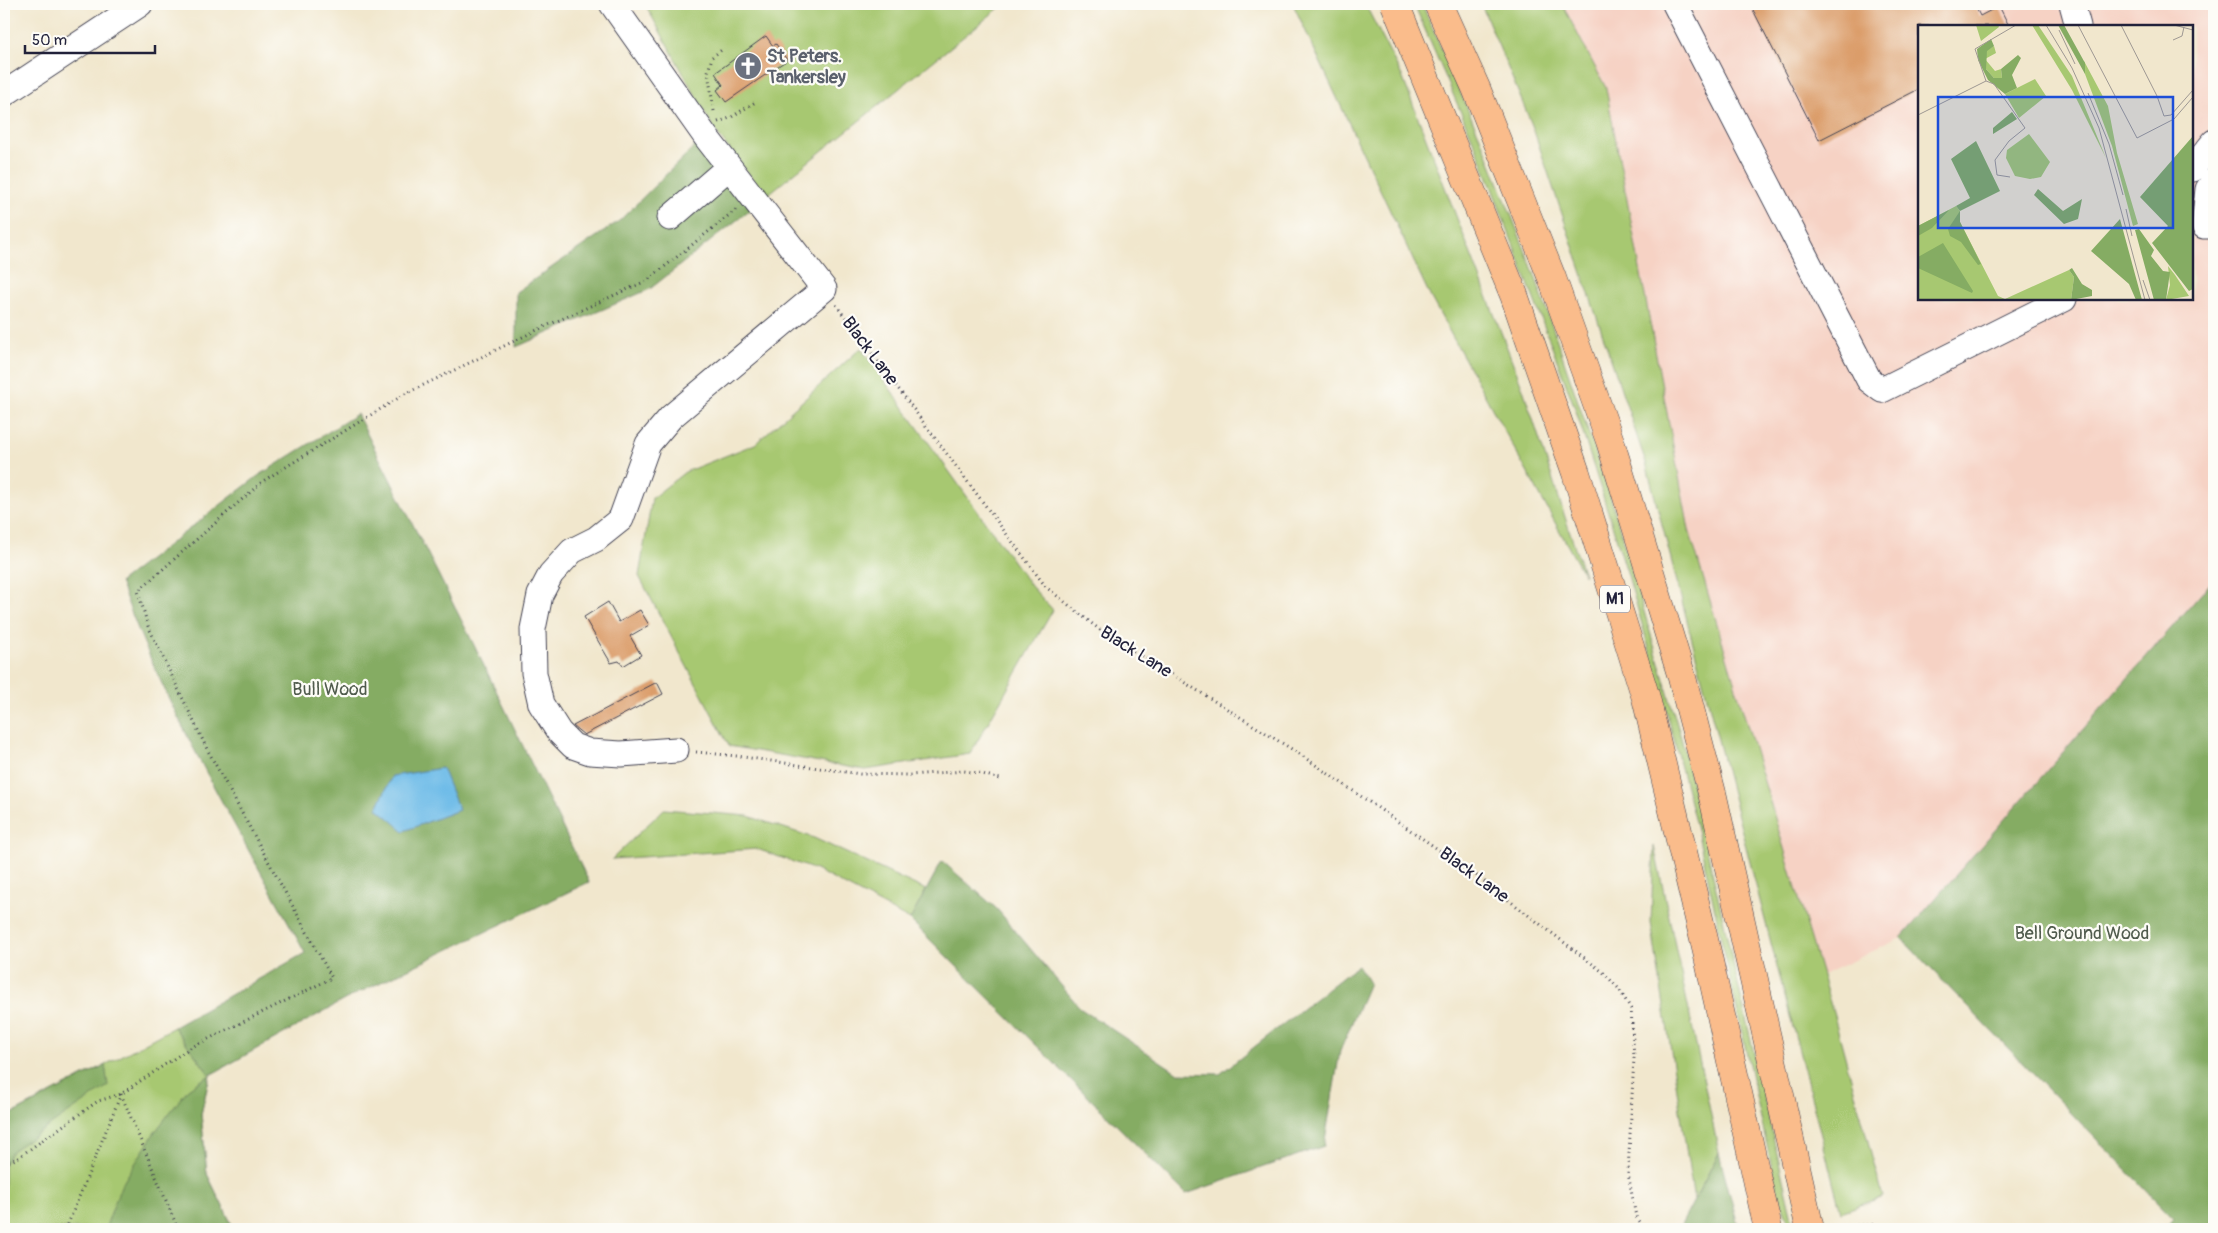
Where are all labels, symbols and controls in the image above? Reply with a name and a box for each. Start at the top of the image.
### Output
scale bar [25,22,155,54]
inset map [1918,25,2193,300]
text: 50 m [32,31,67,50]
place label: St Peters. Tankersley [766,45,846,89]
church icon: St Peters. Tankersley [733,51,763,81]
street label: Black Lane [837,312,903,390]
road number: M1 [1600,586,1630,612]
street label: Black Lane [1096,621,1176,683]
park label: Bull Wood [292,678,368,701]
street label: Black Lane [1435,842,1513,908]
park label: Bell Ground Wood [2015,922,2149,945]

